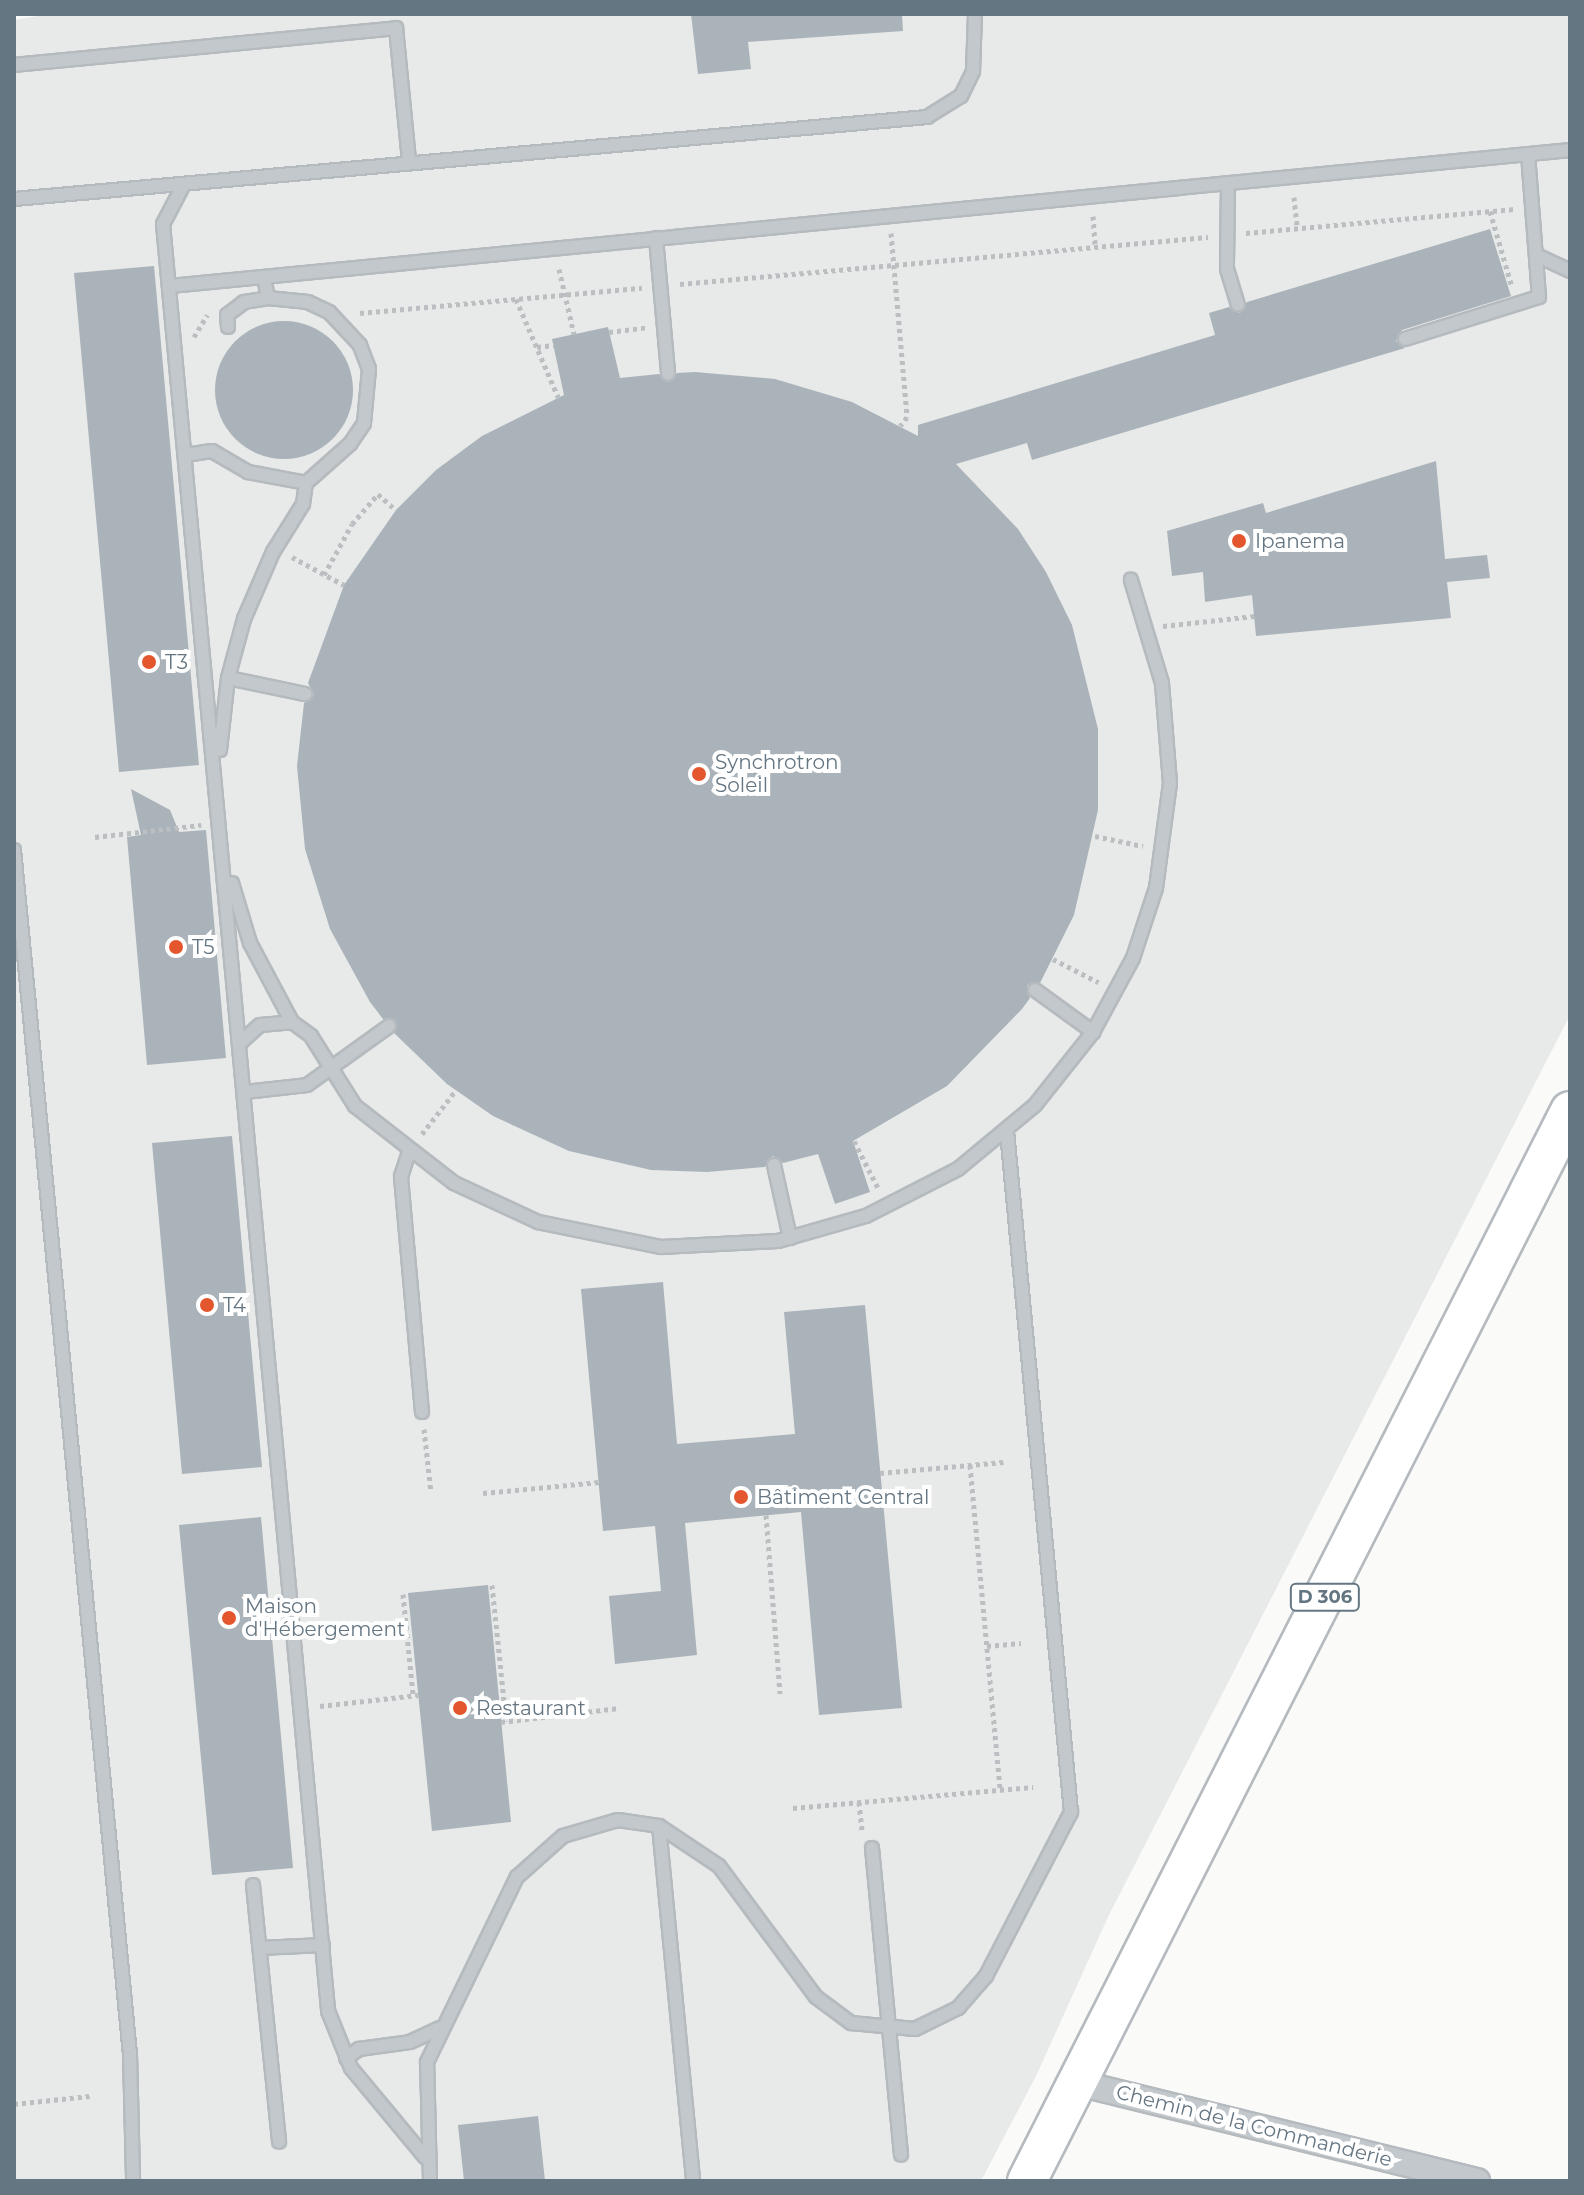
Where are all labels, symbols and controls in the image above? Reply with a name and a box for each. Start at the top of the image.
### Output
place label: Ipanema [1255,529,1345,553]
marker: Ipanema [1230,532,1248,550]
place label: T3 [165,650,188,674]
marker: T3 [140,653,158,671]
place label: Synchrotron Soleil [715,750,839,797]
marker: Synchrotron Soleil [690,765,708,783]
place label: T5 [192,935,215,959]
marker: T5 [167,938,185,956]
place label: T4 [223,1293,246,1317]
marker: T4 [198,1296,216,1314]
place label: Bâtiment Central [757,1485,929,1509]
marker: Bâtiment Central [732,1488,750,1506]
road number: D 306 [1289,1583,1361,1611]
place label: Maison d'Hébergement [245,1594,405,1641]
marker: Maison d'Hébergement [220,1609,238,1627]
place label: Restaurant [476,1696,586,1720]
marker: Restaurant [451,1699,469,1717]
street label: Chemin de la Commanderie [1114,2080,1394,2172]

